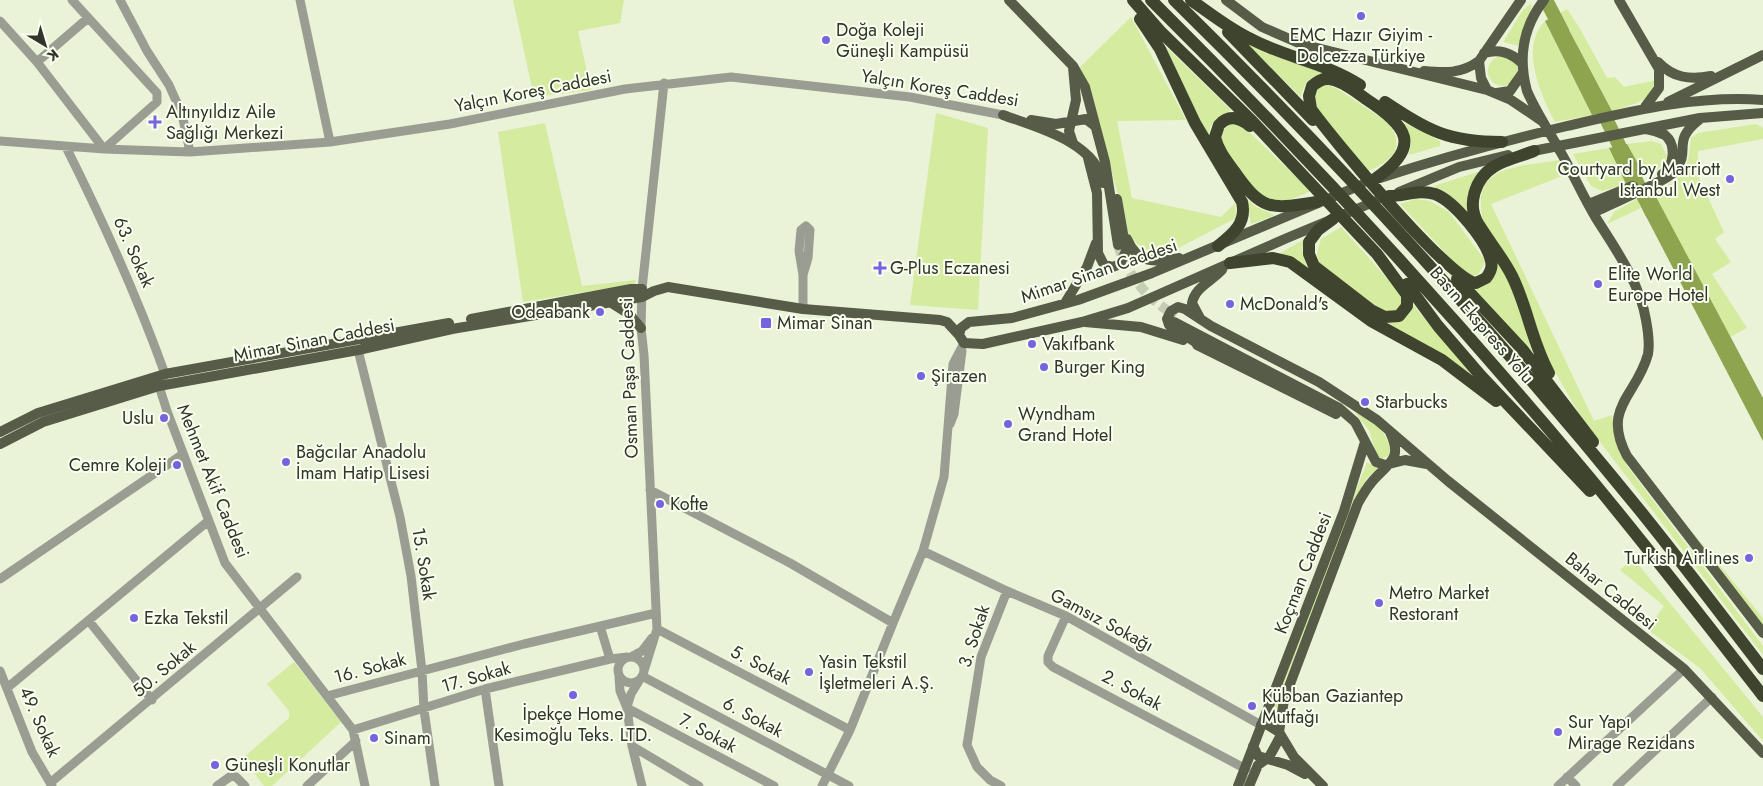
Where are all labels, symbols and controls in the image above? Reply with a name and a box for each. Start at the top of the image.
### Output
marker: EMC Hazır Giyim - Dolcezza Türkiye [1355,10,1367,22]
place label: Doğa Koleji Güneşli Kampüsü [836,17,969,64]
north arrow [20,20,70,70]
place label: EMC Hazır Giyim - Dolcezza Türkiye [1290,22,1433,69]
marker: Doğa Koleji Güneşli Kampüsü [820,34,832,46]
text: K [43,44,63,66]
street label: Yalçın Koreş Caddesi [452,63,614,119]
street label: Yalçın Koreş Caddesi [859,63,1021,113]
place label: Altınyıldız Aile Sağlığı Merkezi [166,99,284,146]
marker: Altınyıldız Aile Sağlığı Merkezi [148,115,162,129]
place label: Courtyard by Marriott Istanbul West [1557,156,1721,203]
marker: Courtyard by Marriott Istanbul West [1724,173,1736,185]
street label: 63. Sokak [107,212,161,292]
street label: Mimar Sinan Caddesi [1017,232,1181,310]
place label: G-Plus Eczanesi [890,255,1010,281]
street label: Basın Ekspress Yolu [1424,261,1540,389]
place label: Elite World Europe Hotel [1608,261,1708,308]
marker: G-Plus Eczanesi [874,262,886,274]
marker: Elite World Europe Hotel [1592,278,1604,290]
place label: McDonald's [1240,291,1328,317]
street label: Osman Paşa Caddesi [613,297,645,459]
marker: McDonald's [1224,298,1236,310]
place label: Odeabank [511,299,590,325]
marker: Odeabank [594,306,606,318]
place label: Mimar Sinan [777,310,873,336]
street label: Mimar Sinan Caddesi [231,312,397,368]
marker: Mimar Sinan [759,316,773,330]
place label: Vakıfbank [1042,331,1115,357]
marker: Vakıfbank [1026,338,1038,350]
place label: Burger King [1054,354,1145,380]
marker: Burger King [1038,361,1050,373]
place label: Şirazen [931,363,987,389]
marker: Şirazen [915,370,927,382]
place label: Starbucks [1375,389,1448,415]
marker: Starbucks [1359,396,1371,408]
street label: Mehmet Akif Caddesi [170,400,256,562]
place label: Wyndham Grand Hotel [1018,401,1112,448]
place label: Uslu [122,405,154,431]
marker: Uslu [158,412,170,424]
marker: Wyndham Grand Hotel [1002,418,1014,430]
place label: Bağcılar Anadolu İmam Hatip Lisesi [296,439,430,486]
place label: Cemre Koleji [69,452,167,478]
marker: Bağcılar Anadolu İmam Hatip Lisesi [280,456,292,468]
marker: Cemre Koleji [171,459,183,471]
place label: Kofte [670,491,708,517]
marker: Kofte [654,498,666,510]
street label: Koçman Caddesi [1268,508,1338,638]
street label: 15. Sokak [405,526,443,602]
place label: Turkish Airlines [1624,545,1739,571]
street label: Bahar Caddesi [1560,546,1662,636]
marker: Turkish Airlines [1743,552,1755,564]
place label: Metro Market Restorant [1389,580,1490,627]
street label: Gamsız Sokağı [1046,582,1158,658]
marker: Metro Market Restorant [1373,597,1385,609]
street label: 3. Sokak [952,601,996,671]
place label: Ezka Tekstil [144,605,228,631]
marker: Ezka Tekstil [128,612,140,624]
street label: 50. Sokak [127,635,202,703]
street label: 5. Sokak [726,639,796,691]
street label: 16. Sokak [331,646,409,690]
place label: Yasin Tekstil İşletmeleri A.Ş. [819,649,934,696]
street label: 17. Sokak [438,655,514,699]
street label: 2. Sokak [1097,663,1167,717]
marker: Yasin Tekstil İşletmeleri A.Ş. [803,666,815,678]
street label: 49. Sokak [13,683,67,761]
place label: Kübban Gaziantep Mutfağı [1262,683,1403,730]
marker: İpekçe Home Kesimoğlu Teks. LTD. [567,689,579,701]
street label: 6. Sokak [718,690,788,744]
marker: Kübban Gaziantep Mutfağı [1246,700,1258,712]
place label: İpekçe Home Kesimoğlu Teks. LTD. [494,701,652,748]
street label: 7. Sokak [674,707,742,759]
place label: Sur Yapı Mirage Rezidans [1568,709,1695,756]
place label: Sinam [384,725,431,751]
marker: Sur Yapı Mirage Rezidans [1552,726,1564,738]
marker: Sinam [368,732,380,744]
place label: Güneşli Konutlar [225,752,351,778]
marker: Güneşli Konutlar [209,759,221,771]

